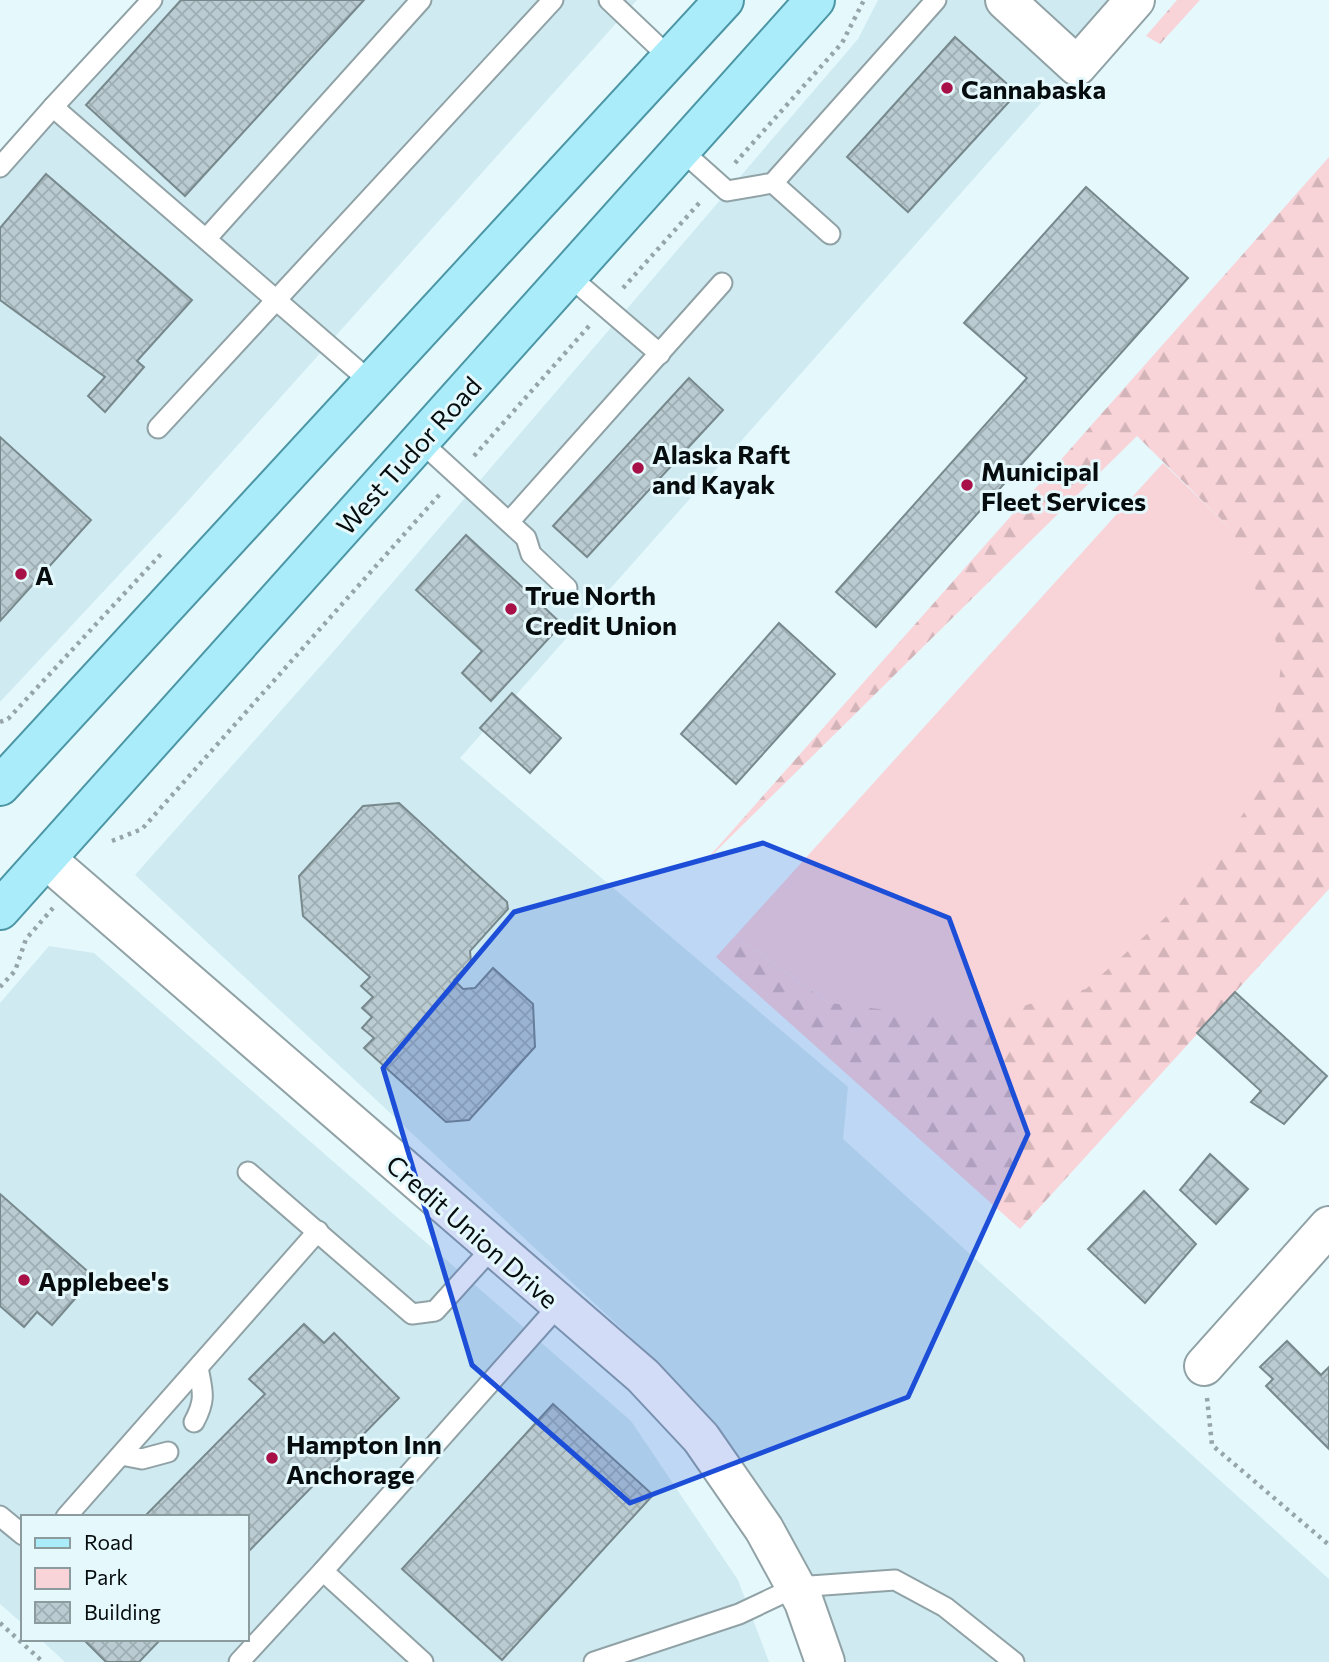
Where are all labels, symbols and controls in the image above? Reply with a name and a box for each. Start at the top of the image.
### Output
place label: Cannabaska [961,73,1106,104]
marker: Cannabaska [939,80,955,96]
street label: West Tudor Road [329,370,487,540]
place label: Alaska Raft and Kayak [652,438,790,499]
place label: Municipal Fleet Services [981,455,1146,516]
marker: Alaska Raft and Kayak [630,460,646,476]
marker: Municipal Fleet Services [959,477,975,493]
place label: A [35,559,54,590]
marker: A [13,566,29,582]
place label: True North Credit Union [525,579,677,640]
marker: True North Credit Union [503,601,519,617]
street label: Credit Union Drive [381,1148,565,1314]
place label: Applebee's [38,1265,169,1296]
marker: Applebee's [16,1272,32,1288]
place label: Hampton Inn Anchorage [286,1428,442,1489]
marker: Hampton Inn Anchorage [264,1450,280,1466]
legend [21,1515,248,1641]
text: Road [84,1529,133,1554]
text: Park [84,1564,128,1589]
text: Building [84,1599,161,1624]

